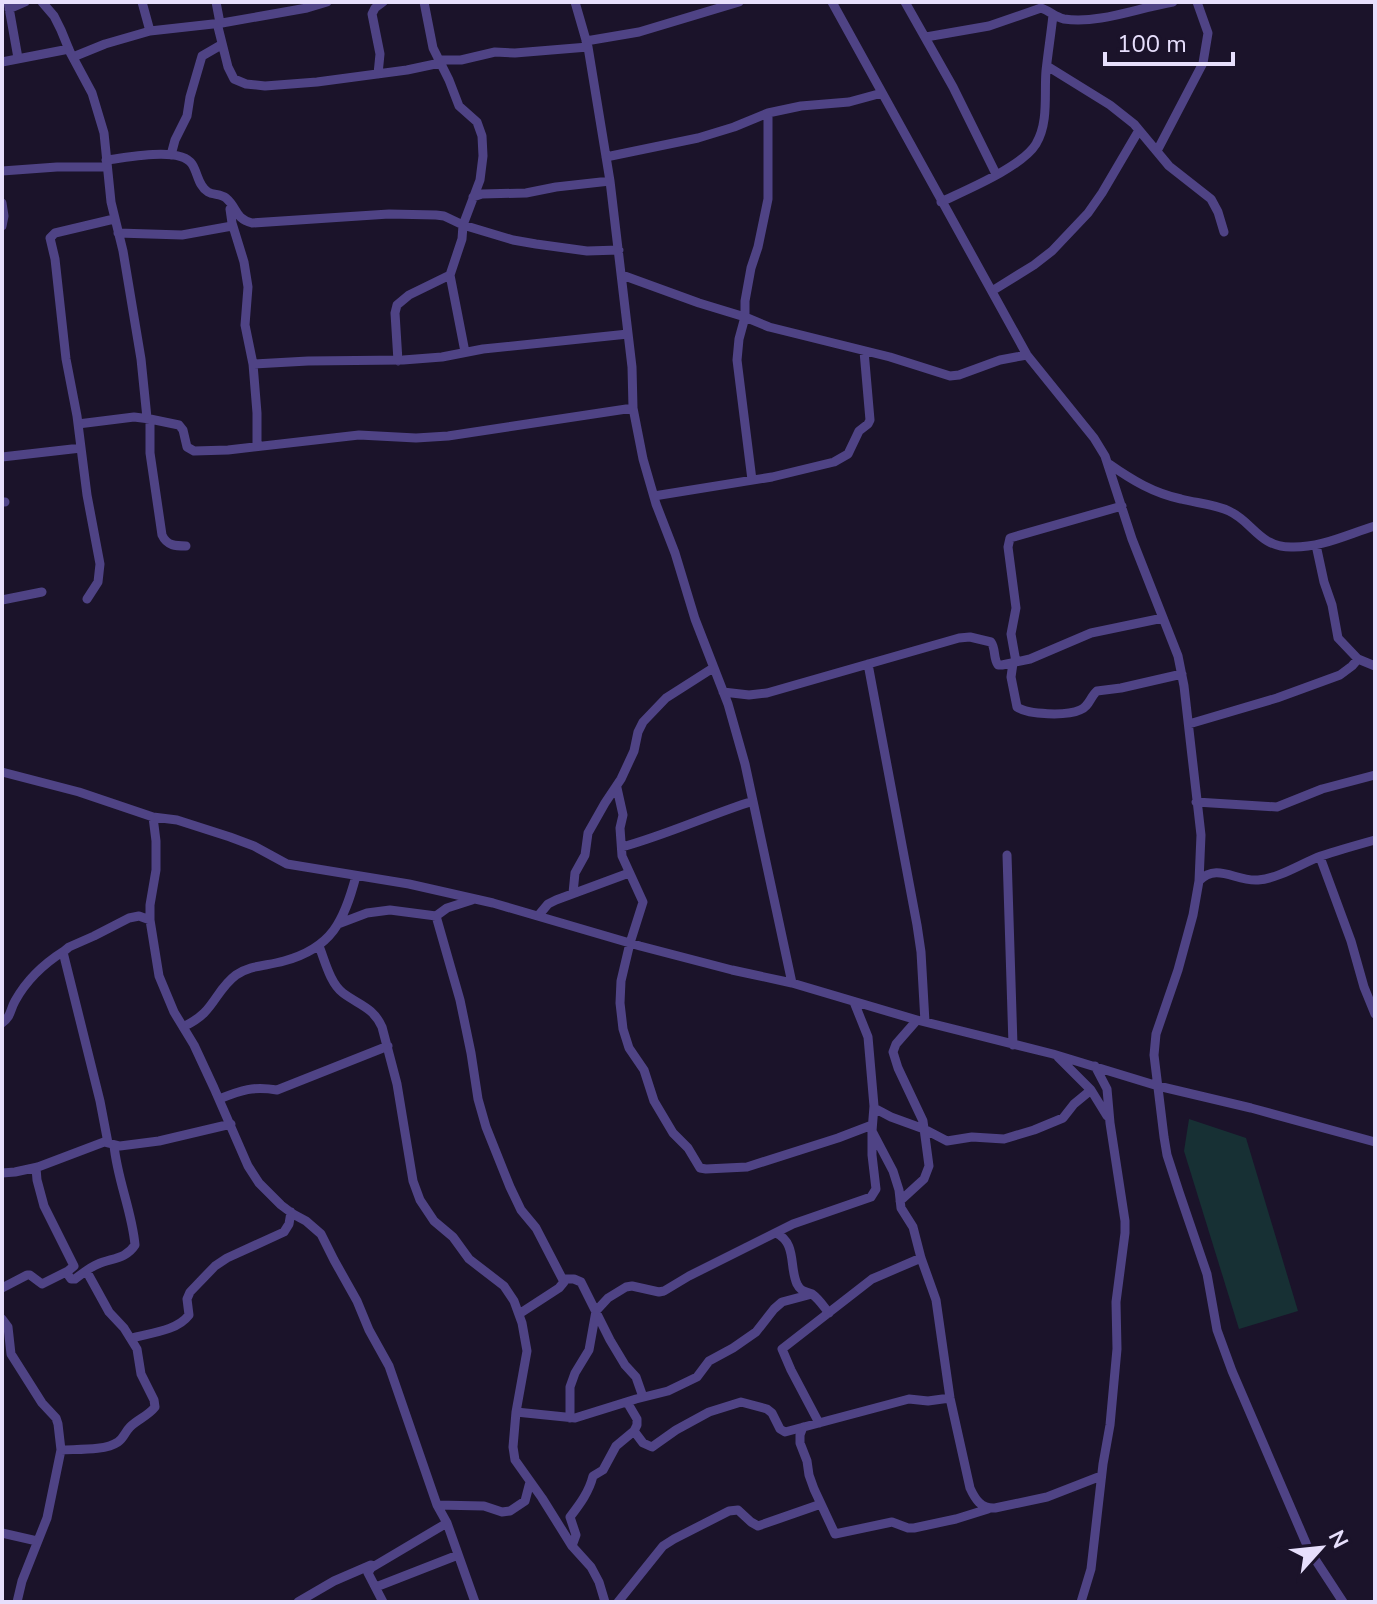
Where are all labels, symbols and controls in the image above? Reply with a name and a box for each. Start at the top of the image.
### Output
scale bar [1105,16,1233,66]
text: 100 m [1117,28,1187,60]
north arrow [1281,1508,1361,1588]
text: N [1321,1525,1355,1554]

